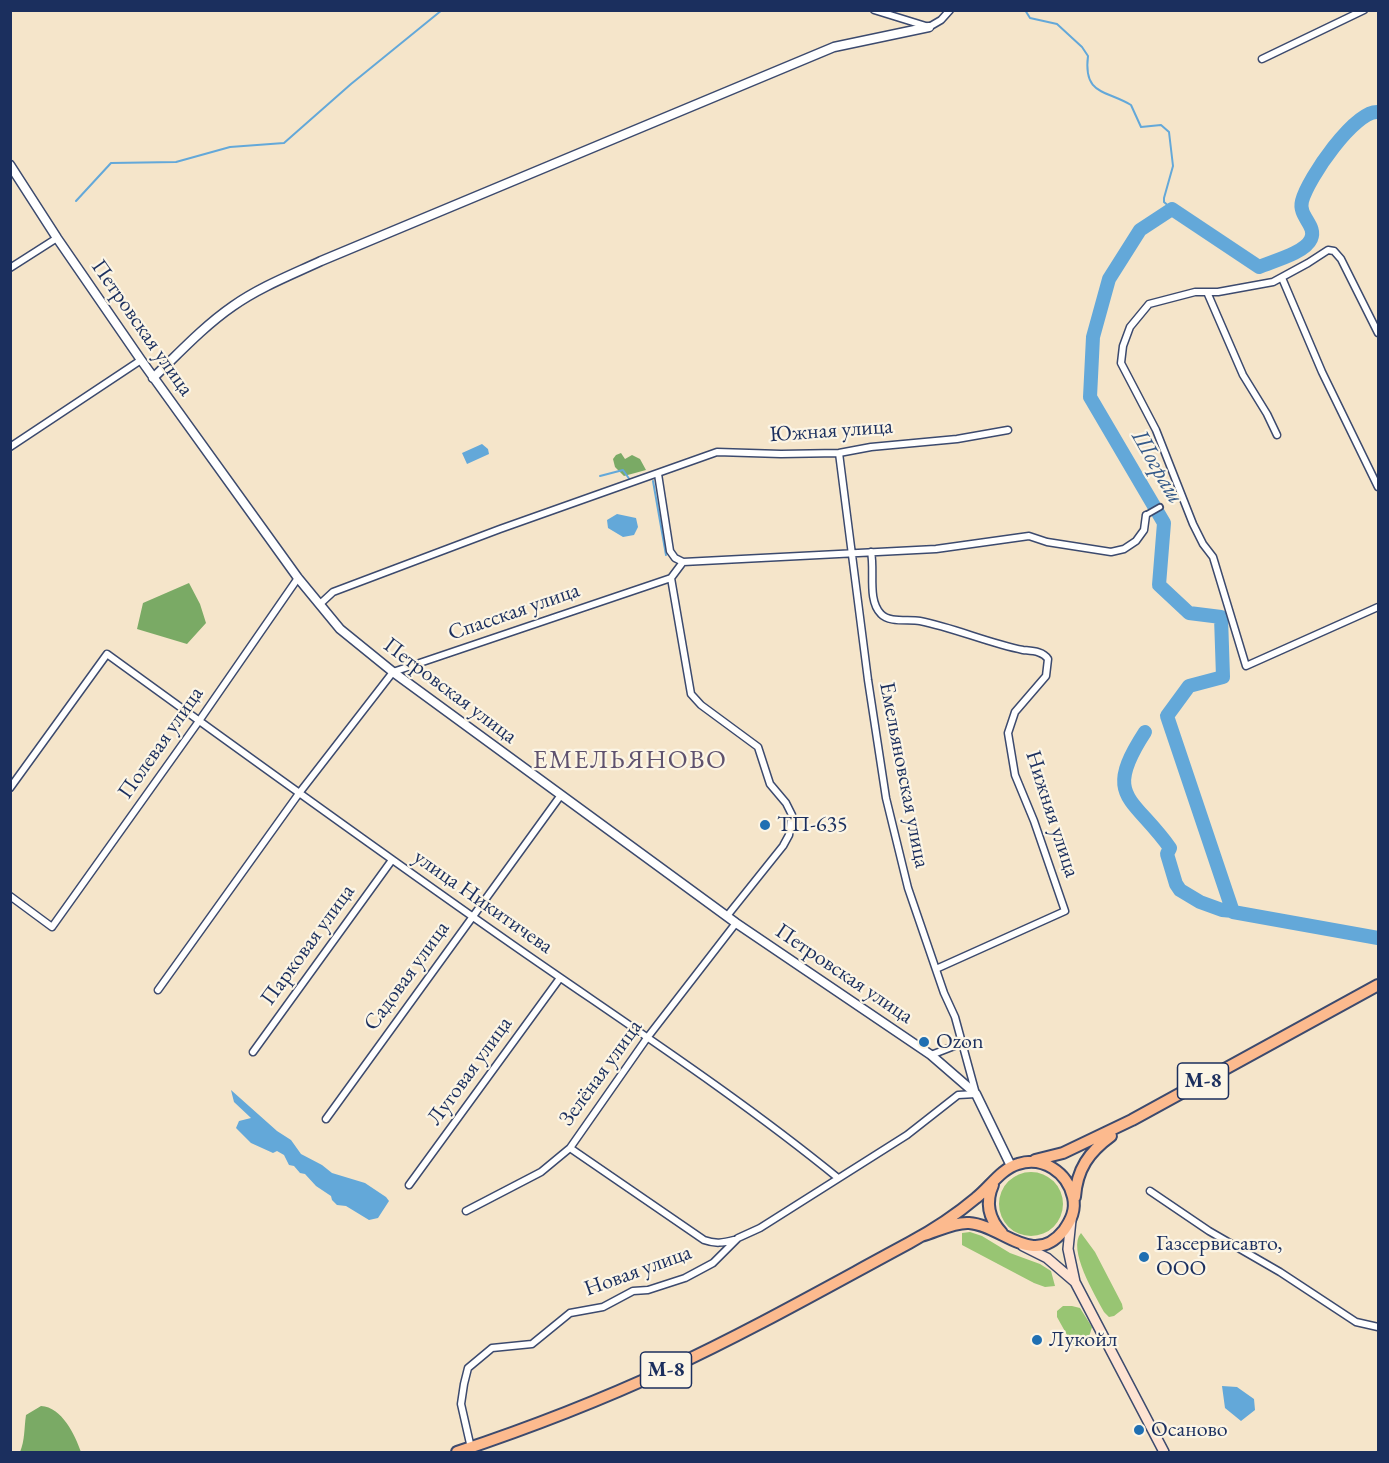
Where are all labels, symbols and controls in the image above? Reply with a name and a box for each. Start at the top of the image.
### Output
street label: Петровская улица [85,255,199,401]
street label: Южная улица [768,414,894,448]
water label: Шограш [1124,425,1190,509]
street label: Спасская улица [445,577,583,647]
street label: Петровская улица [378,632,522,750]
street label: Емельяновская улица [873,680,935,870]
street label: Полевая улица [112,682,210,804]
district label: ЕМЕЛЬЯНОВО [533,745,727,777]
street label: Нижняя улица [1019,747,1085,881]
place label: ТП-635 [777,812,848,838]
marker: ТП-635 [758,818,772,832]
street label: улица Никитичева [408,844,558,960]
street label: Парковая улица [255,879,361,1011]
street label: Садовая улица [358,916,456,1036]
street label: Петровская улица [770,918,918,1030]
street label: Луговая улица [422,1012,518,1130]
street label: Зелёная улица [554,1015,648,1131]
place label: Ozon [936,1029,984,1055]
marker: Ozon [917,1035,931,1049]
road number: М-8 [1178,1063,1228,1099]
place label: Газсервисавто, ООО [1156,1231,1283,1282]
street label: Новая улица [581,1239,695,1303]
marker: Газсервисавто, ООО [1137,1250,1151,1264]
place label: Лукойл [1049,1327,1117,1353]
marker: Лукойл [1030,1333,1044,1347]
road number: М-8 [640,1352,692,1388]
place label: Осаново [1151,1417,1228,1443]
marker: Осаново [1132,1423,1146,1437]

